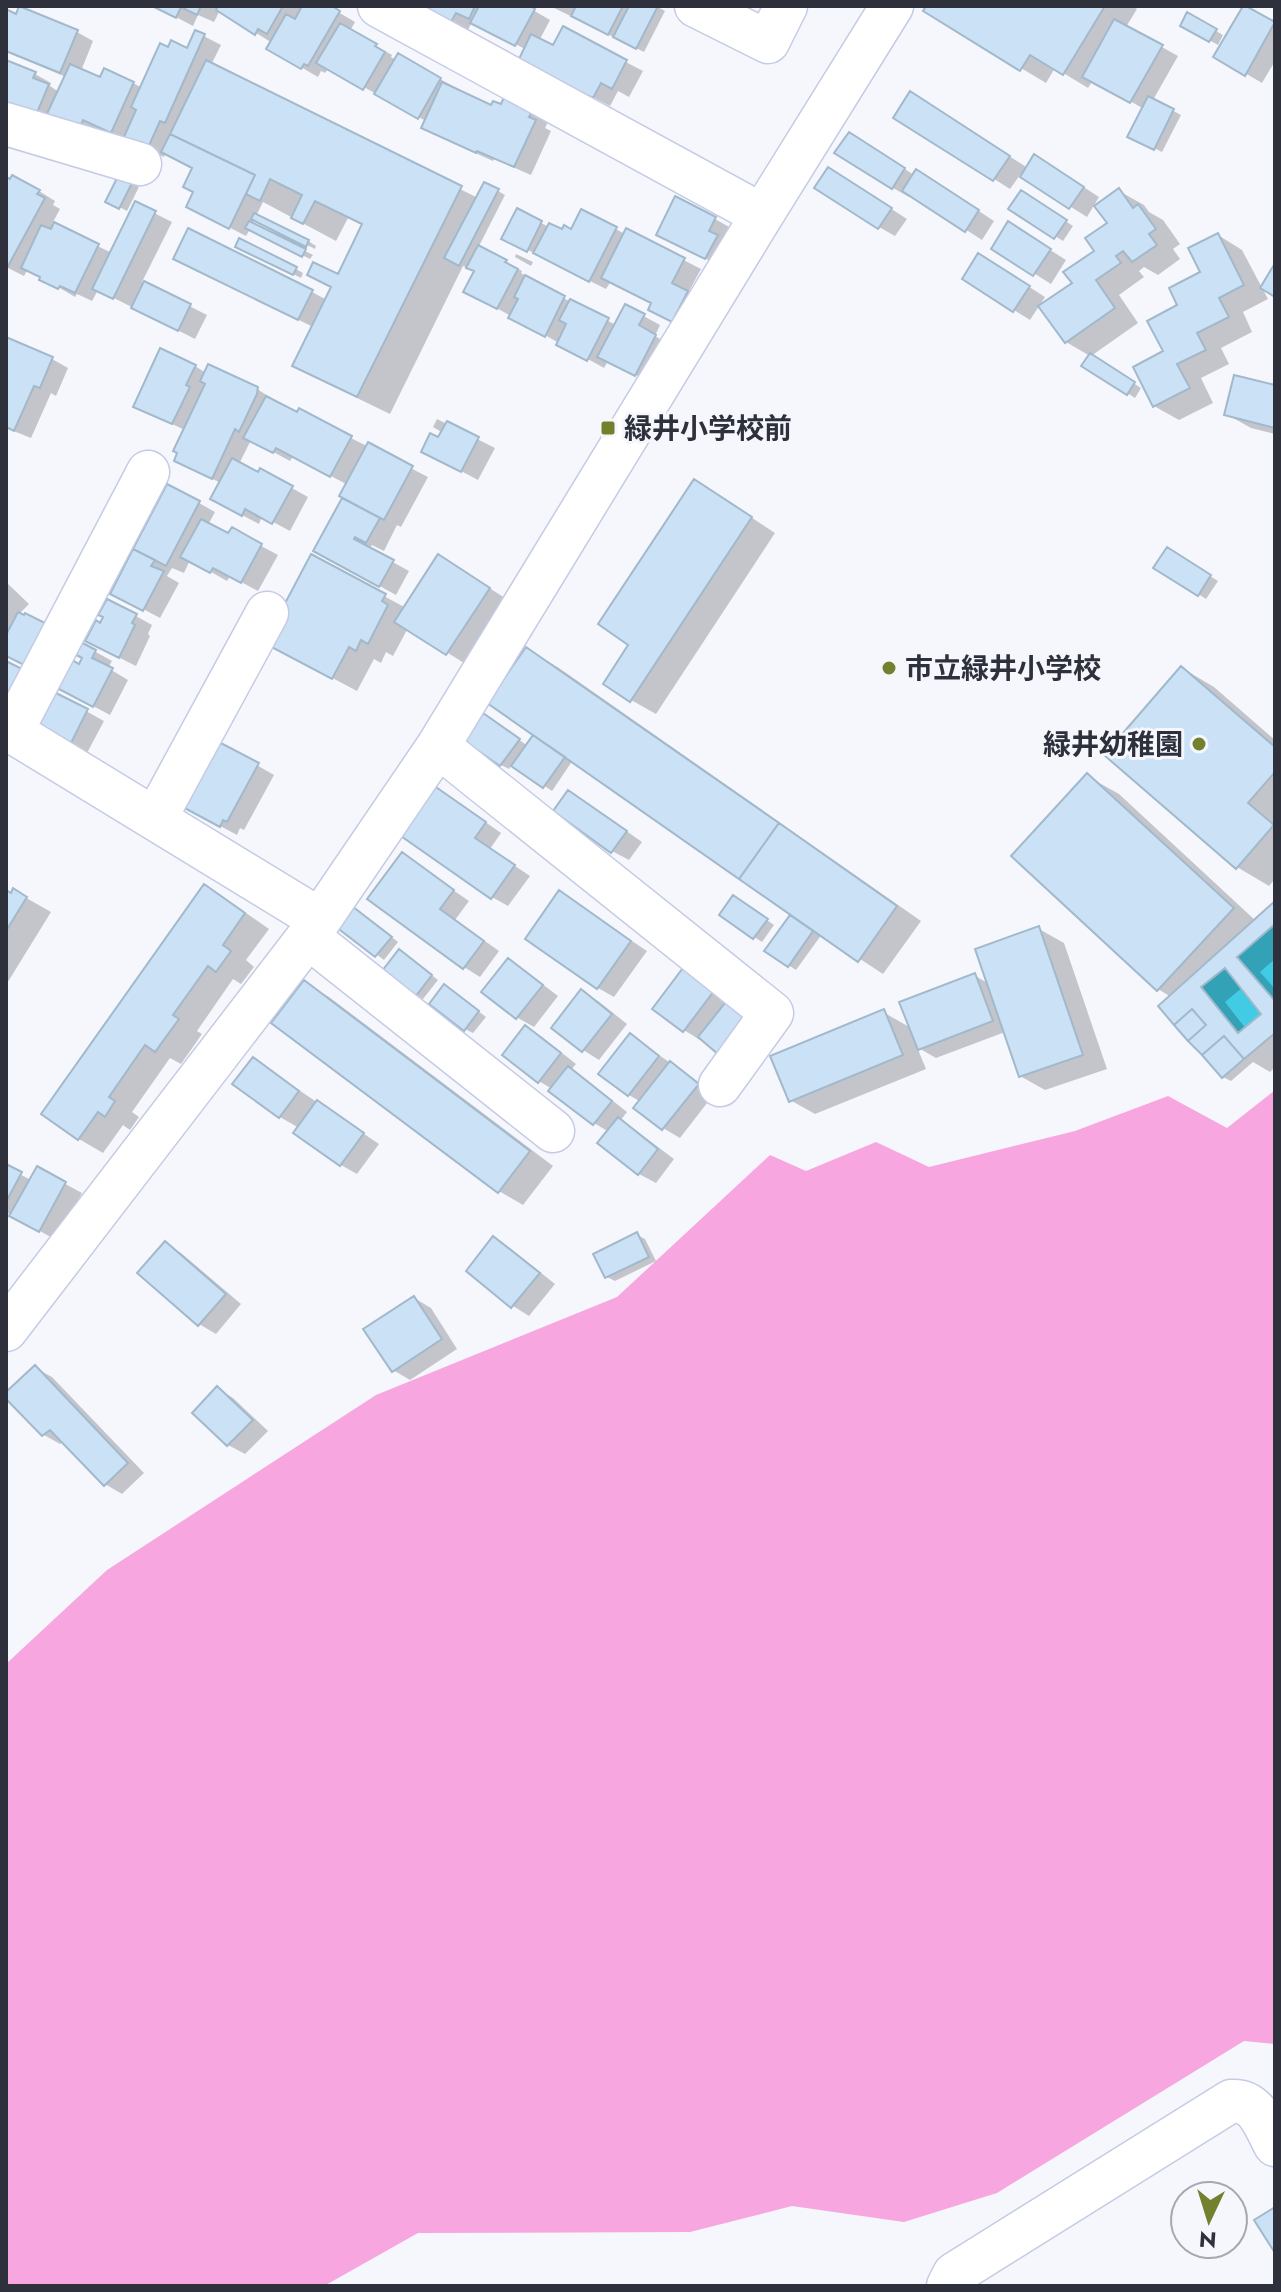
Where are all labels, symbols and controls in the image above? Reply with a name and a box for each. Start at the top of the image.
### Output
place label: 緑井小学校前 [624,408,792,449]
marker: 緑井小学校前 [599,419,617,437]
place label: 市立緑井小学校 [905,648,1101,689]
marker: 市立緑井小学校 [880,659,898,677]
place label: 緑井幼稚園 [1043,724,1183,765]
marker: 緑井幼稚園 [1190,735,1208,753]
north arrow [1169,2180,1249,2260]
text: N [1198,2223,1217,2257]

